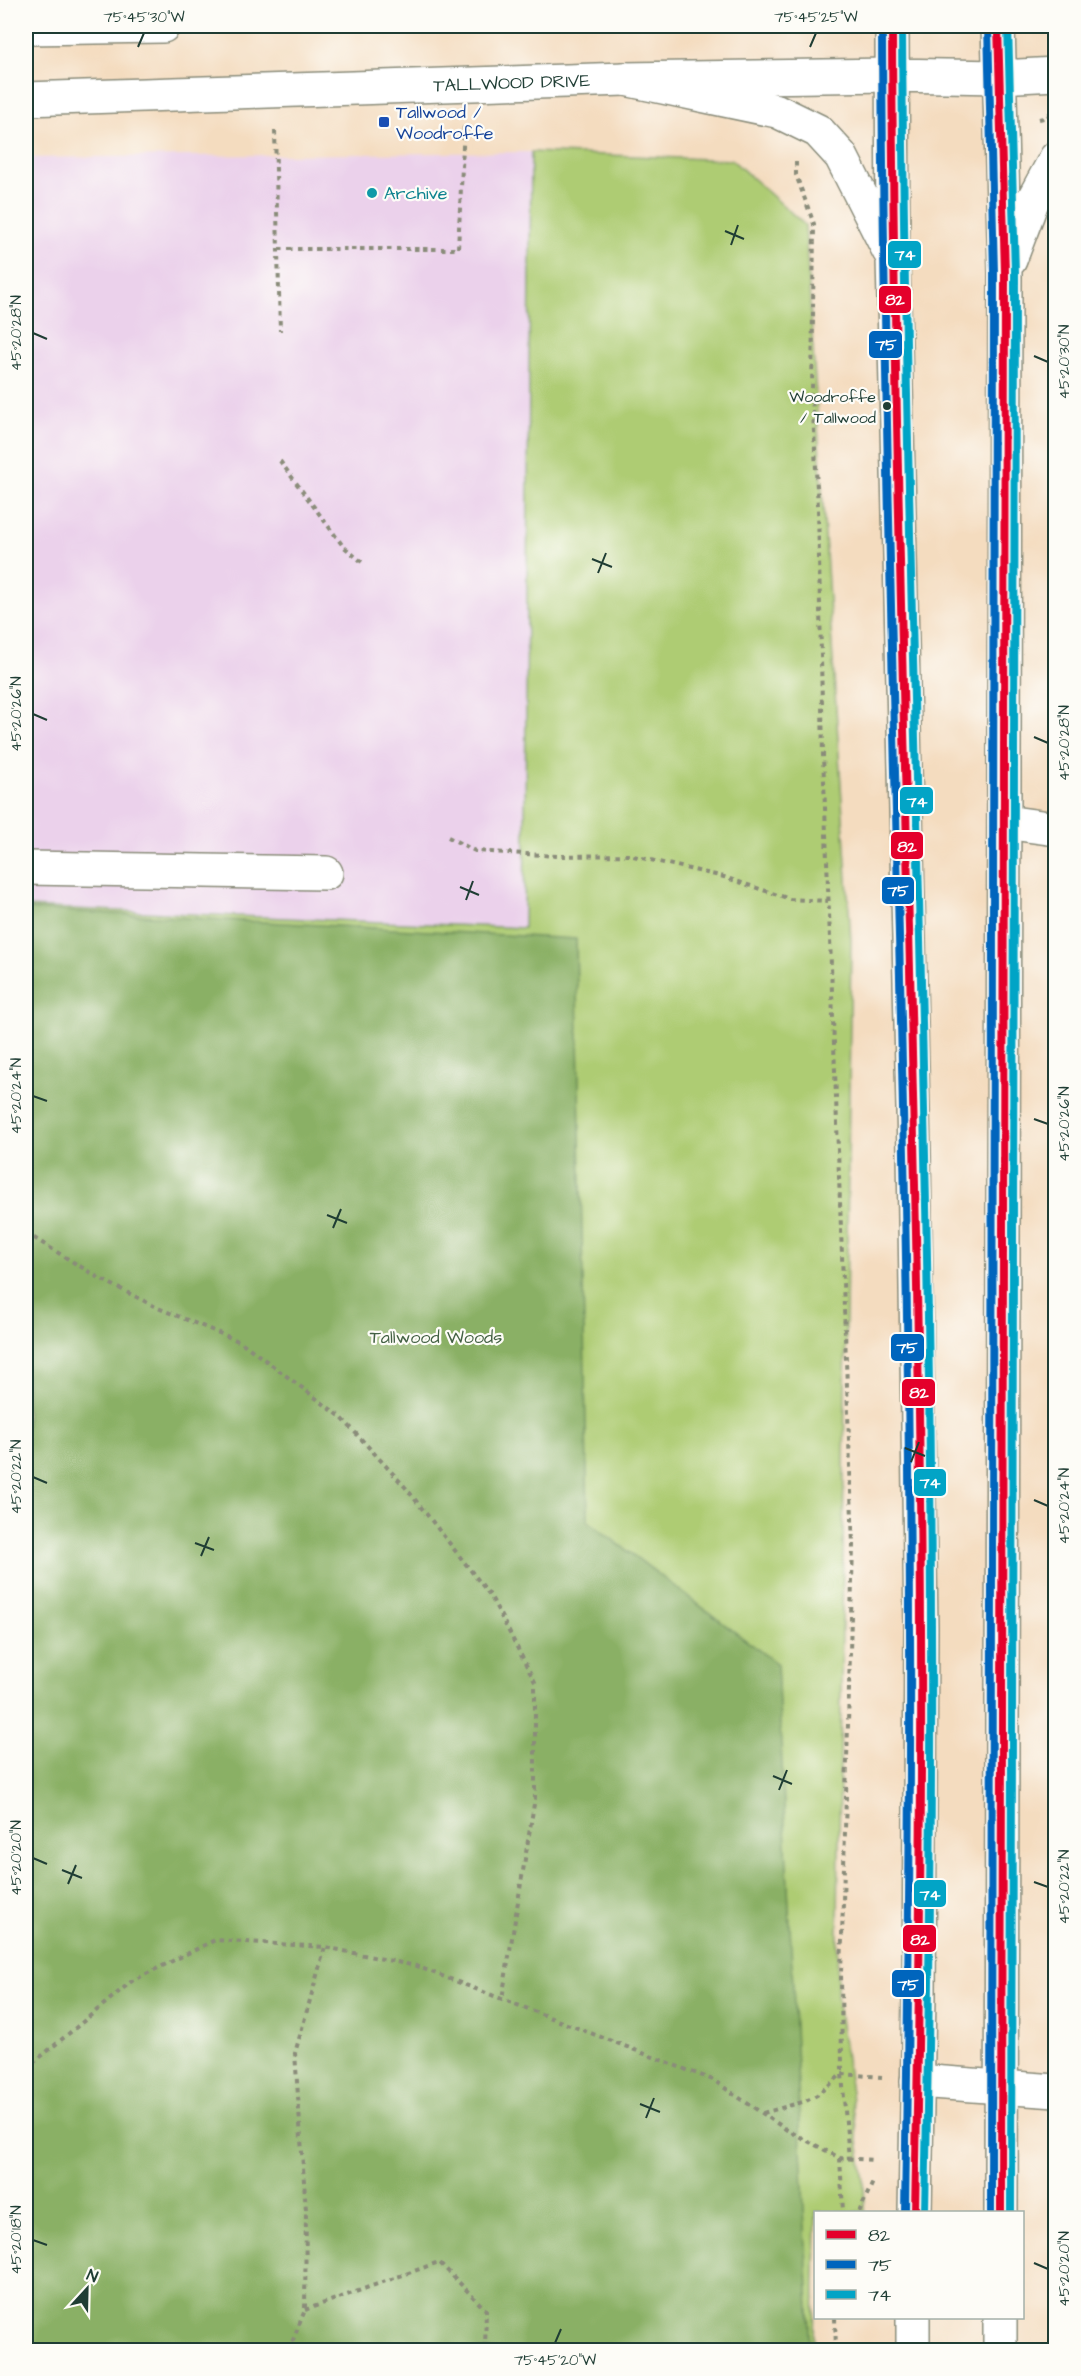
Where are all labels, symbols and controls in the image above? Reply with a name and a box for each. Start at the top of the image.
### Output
text: 75°45'30"W [103,7,185,28]
text: 75°45'25"W [774,7,858,28]
street label: TALLWOOD DRIVE [433,68,591,98]
place label: Tallwood / Woodroffe [396,100,494,146]
marker: Tallwood / Woodroffe [377,115,391,129]
place label: Archive [384,181,448,206]
marker: Archive [365,186,379,200]
line badge: 74 [887,240,922,269]
text: 74 [894,244,915,266]
line badge: 82 [878,285,912,314]
text: 82 [885,289,906,311]
text: 45°20'28"N [6,295,27,371]
text: 45°20'30"N [1054,325,1075,399]
line badge: 75 [868,330,903,359]
text: 75 [874,334,897,356]
place label: Woodroffe / Tallwood [789,386,876,429]
marker: Woodroffe / Tallwood [881,400,893,412]
text: 45°20'26"N [6,676,27,752]
text: 45°20'28"N [1054,705,1075,781]
line badge: 74 [899,786,934,815]
text: 74 [906,791,927,813]
line badge: 82 [890,831,924,860]
text: 82 [897,836,918,858]
line badge: 75 [881,876,915,905]
text: 75 [886,880,909,902]
text: 45°20'24"N [6,1058,27,1134]
text: 45°20'26"N [1054,1086,1075,1162]
park label: Tallwood Woods [370,1325,502,1350]
line badge: 75 [890,1333,925,1362]
text: 75 [895,1337,918,1359]
line badge: 82 [901,1378,936,1407]
text: 82 [909,1382,930,1404]
text: 45°20'22"N [6,1440,27,1514]
line badge: 74 [913,1468,947,1497]
text: 45°20'24"N [1054,1468,1075,1544]
text: 74 [919,1472,940,1494]
text: 45°20'20"N [6,1820,27,1896]
text: 45°20'22"N [1054,1850,1075,1924]
line badge: 74 [913,1879,947,1908]
text: 74 [919,1884,940,1906]
line badge: 82 [902,1924,937,1953]
text: 82 [910,1929,931,1951]
line badge: 75 [891,1969,925,1998]
text: 75 [896,1974,919,1996]
text: 45°20'18"N [6,2205,27,2275]
legend [814,2211,1024,2319]
text: 82 [868,2223,891,2248]
text: 45°20'20"N [1054,2231,1075,2307]
text: 75 [868,2253,892,2278]
north arrow [57,2259,117,2319]
text: N [83,2264,101,2288]
text: 74 [868,2283,891,2308]
text: 75°45'20"W [514,2350,596,2371]

